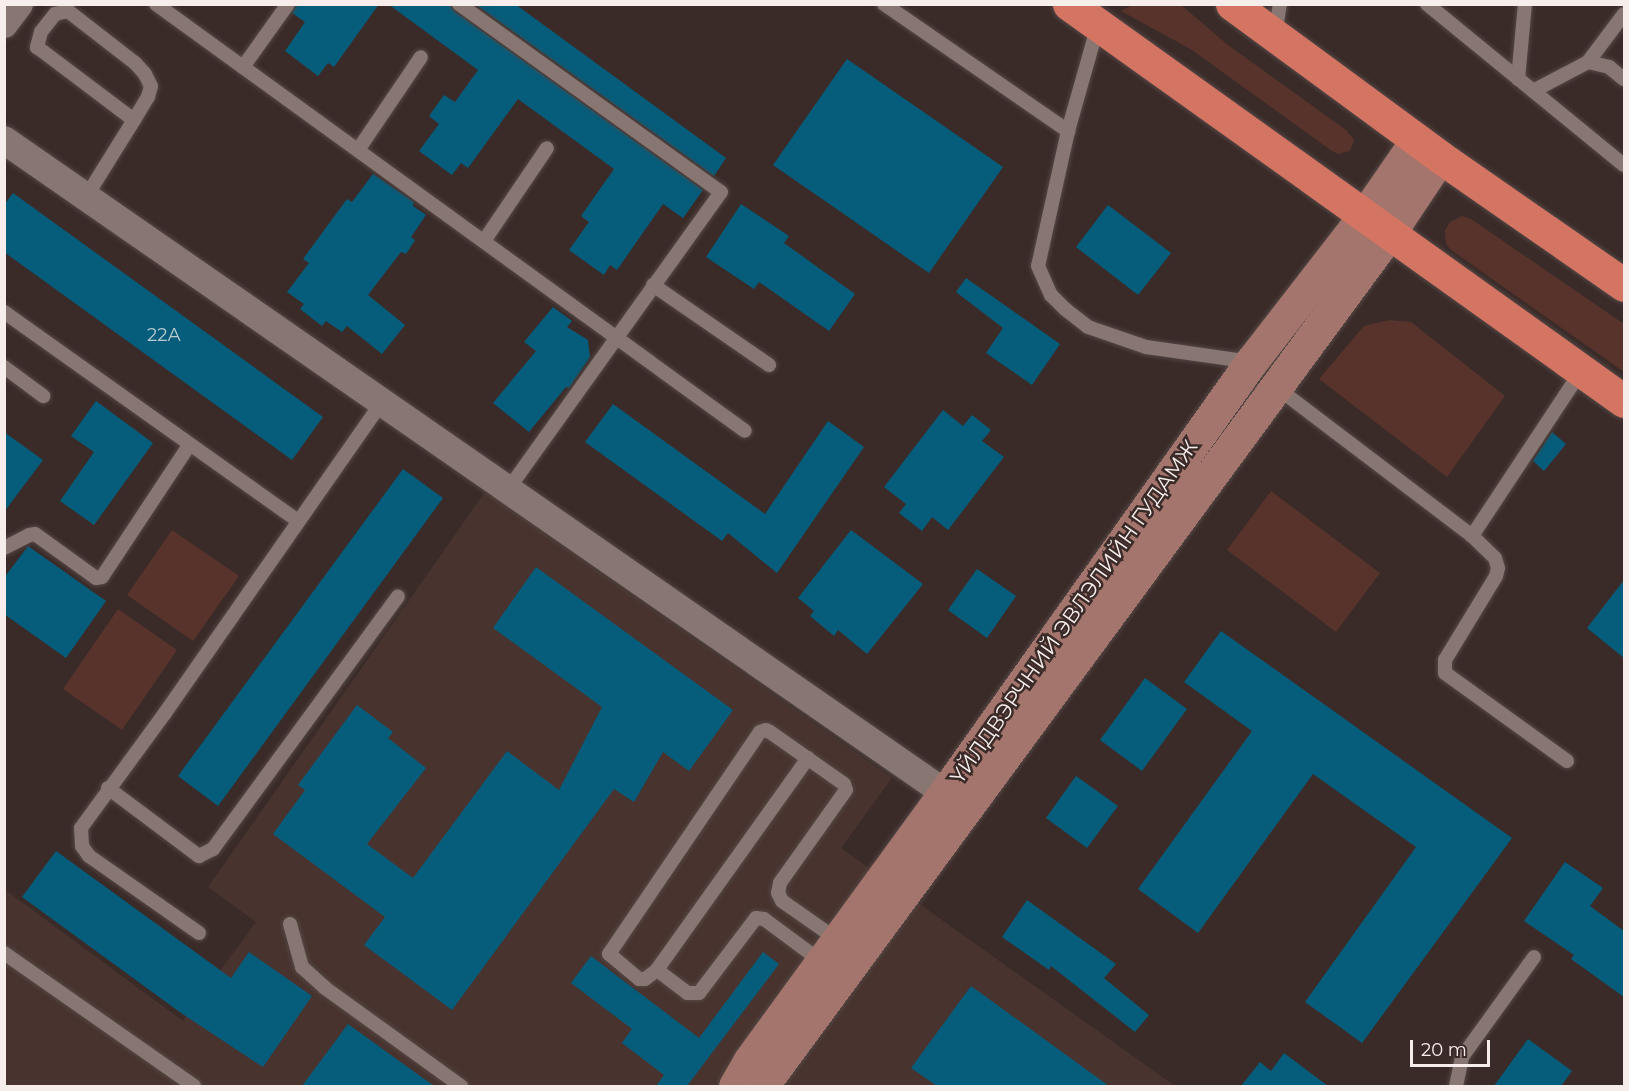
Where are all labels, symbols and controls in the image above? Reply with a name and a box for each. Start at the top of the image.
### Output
house number: 22А [147,324,181,346]
street label: ҮЙЛДВЭРЧНИЙ ЭВЛЭЛИЙН ГУДАМЖ [945,435,1203,789]
scale bar [1413,1028,1492,1066]
text: 20 m [1421,1039,1467,1061]

